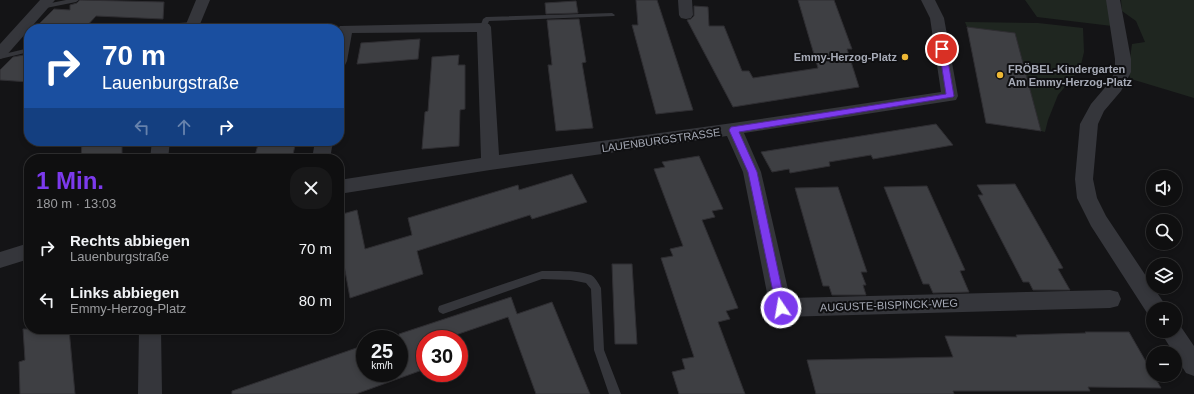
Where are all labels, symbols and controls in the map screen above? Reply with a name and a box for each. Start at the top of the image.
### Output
pin [925,32,959,66]
icon: arrive [931,38,953,60]
icon: right [36,40,88,92]
text: 70 m [102,40,166,71]
place label: Emmy-Herzog-Platz [794,51,898,63]
marker: Emmy-Herzog-Platz [900,52,910,62]
place label: FRÖBEL-Kindergarten Am Emmy-Herzog-Platz [1008,63,1133,88]
marker: FRÖBEL-Kindergarten Am Emmy-Herzog-Platz [995,70,1005,80]
text: Lauenburgstraße [102,73,239,93]
icon: left [131,116,153,138]
icon: ahead [173,116,195,138]
icon: right [215,116,237,138]
street label: LAUENBURGSTRASSE [601,126,721,154]
text: 1 Min. [36,167,104,194]
button: close [290,167,332,209]
map controls [1146,170,1182,382]
button: sound [1146,170,1182,206]
text: 180 m · 13:03 [36,196,116,211]
button: search [1146,214,1182,250]
text: Rechts abbiegen [70,232,190,249]
icon: right [36,237,58,259]
text: 70 m [299,240,332,257]
text: Lauenburgstraße [70,249,169,264]
button: layers [1146,258,1182,294]
text: Links abbiegen [70,284,179,301]
position arrow [760,287,802,329]
icon: left [36,289,58,311]
text: 80 m [299,292,332,309]
street label: AUGUSTE-BISPINCK-WEG [820,297,958,313]
text: Emmy-Herzog-Platz [70,301,186,316]
button: + [1146,302,1182,338]
speed limit sign: 30 [416,330,468,382]
text: 25 [371,340,393,362]
button: − [1146,346,1182,382]
text: km/h [371,360,393,371]

